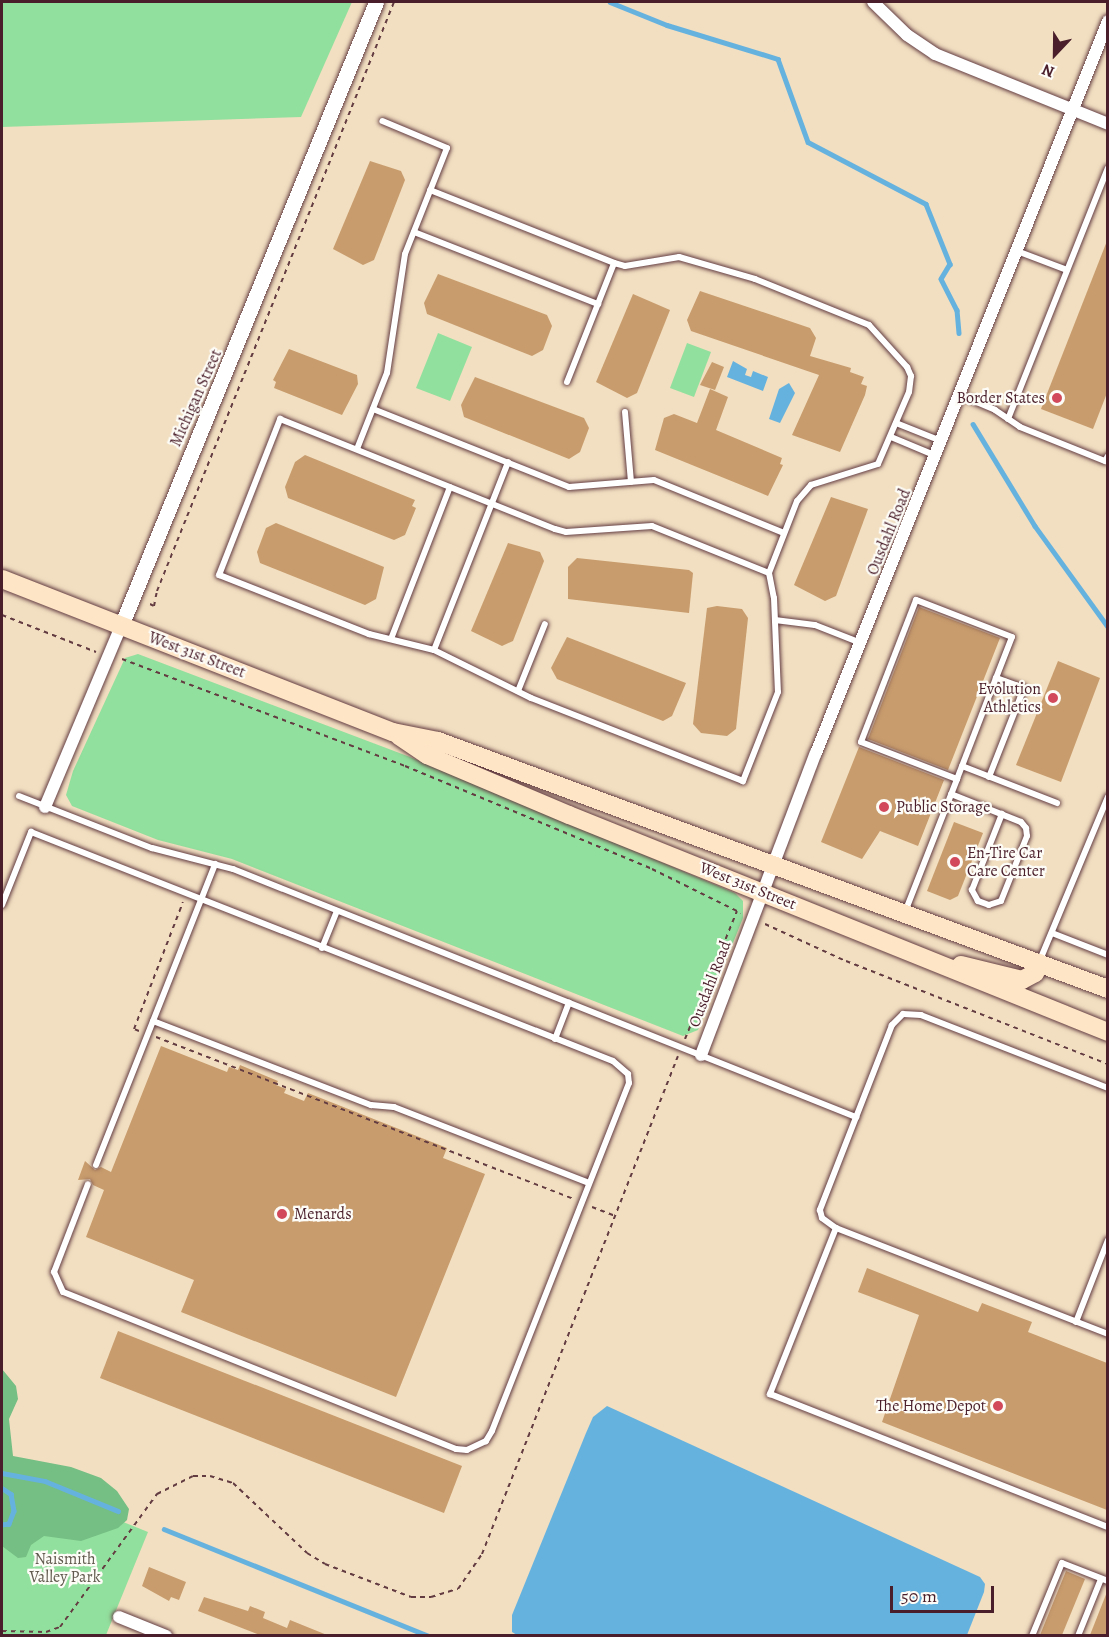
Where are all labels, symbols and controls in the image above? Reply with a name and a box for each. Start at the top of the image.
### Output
north arrow [1025,24,1085,84]
text: N [1039,58,1058,83]
street label: Michigan Street [166,346,226,450]
place label: Border States [957,388,1045,408]
marker: Border States [1050,391,1064,405]
street label: Ousdahl Road [863,486,915,578]
street label: West 31st Street [146,628,248,682]
place label: Evolution Athletics [978,679,1041,717]
marker: Evolution Athletics [1046,691,1060,705]
place label: Public Storage [896,797,990,817]
marker: Public Storage [877,800,891,814]
place label: En-Tire Car Care Center [967,843,1045,881]
marker: En-Tire Car Care Center [948,855,962,869]
street label: West 31st Street [697,858,799,914]
street label: Ousdahl Road [685,938,735,1030]
place label: Menards [294,1204,352,1224]
marker: Menards [275,1207,289,1221]
place label: The Home Depot [876,1396,986,1416]
marker: The Home Depot [991,1399,1005,1413]
park label: Naismith Valley Park [29,1549,101,1587]
scale bar [893,1574,996,1612]
text: 50 m [901,1584,937,1608]

